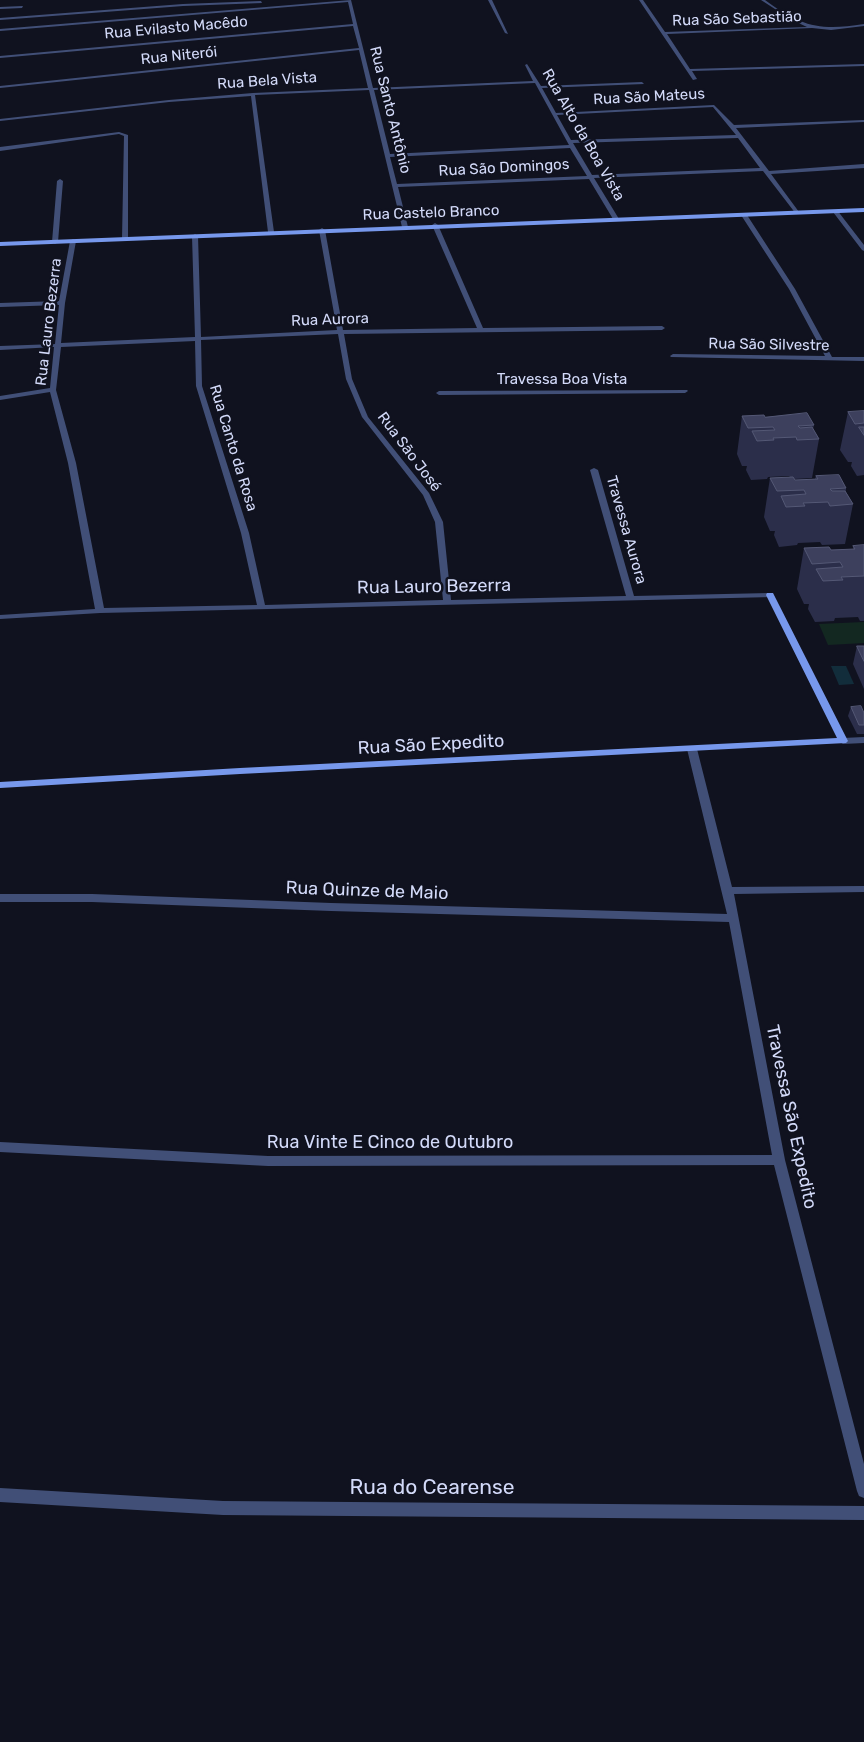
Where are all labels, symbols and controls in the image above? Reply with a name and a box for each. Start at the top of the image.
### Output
street label: Rua São Sebastião [672,8,802,30]
street label: Rua Evilasto Macêdo [104,13,248,43]
street label: Rua Niterói [140,43,218,69]
street label: Rua Santo Antônio [365,45,415,175]
street label: Rua Alto da Boa Vista [538,66,628,204]
street label: Rua Bela Vista [216,69,318,93]
street label: Rua São Mateus [593,85,705,109]
street label: Rua São Domingos [438,156,570,180]
street label: Rua Castelo Branco [362,202,500,224]
street label: Rua Lauro Bezerra [32,257,66,387]
street label: Rua Aurora [291,310,369,330]
street label: Rua São Silvestre [708,335,830,355]
street label: Travessa Boa Vista [497,371,627,389]
street label: Rua Canto da Rosa [205,383,261,513]
street label: Rua São José [373,409,445,495]
street label: Travessa Aurora [602,474,650,586]
street label: Rua Lauro Bezerra [357,575,511,599]
street label: Rua São Expedito [357,730,505,760]
street label: Rua Quinze de Maio [285,877,449,905]
street label: Travessa São Expedito [761,1023,821,1211]
street label: Rua Vinte E Cinco de Outubro [267,1132,513,1154]
street label: Rua do Cearense [350,1475,514,1501]

